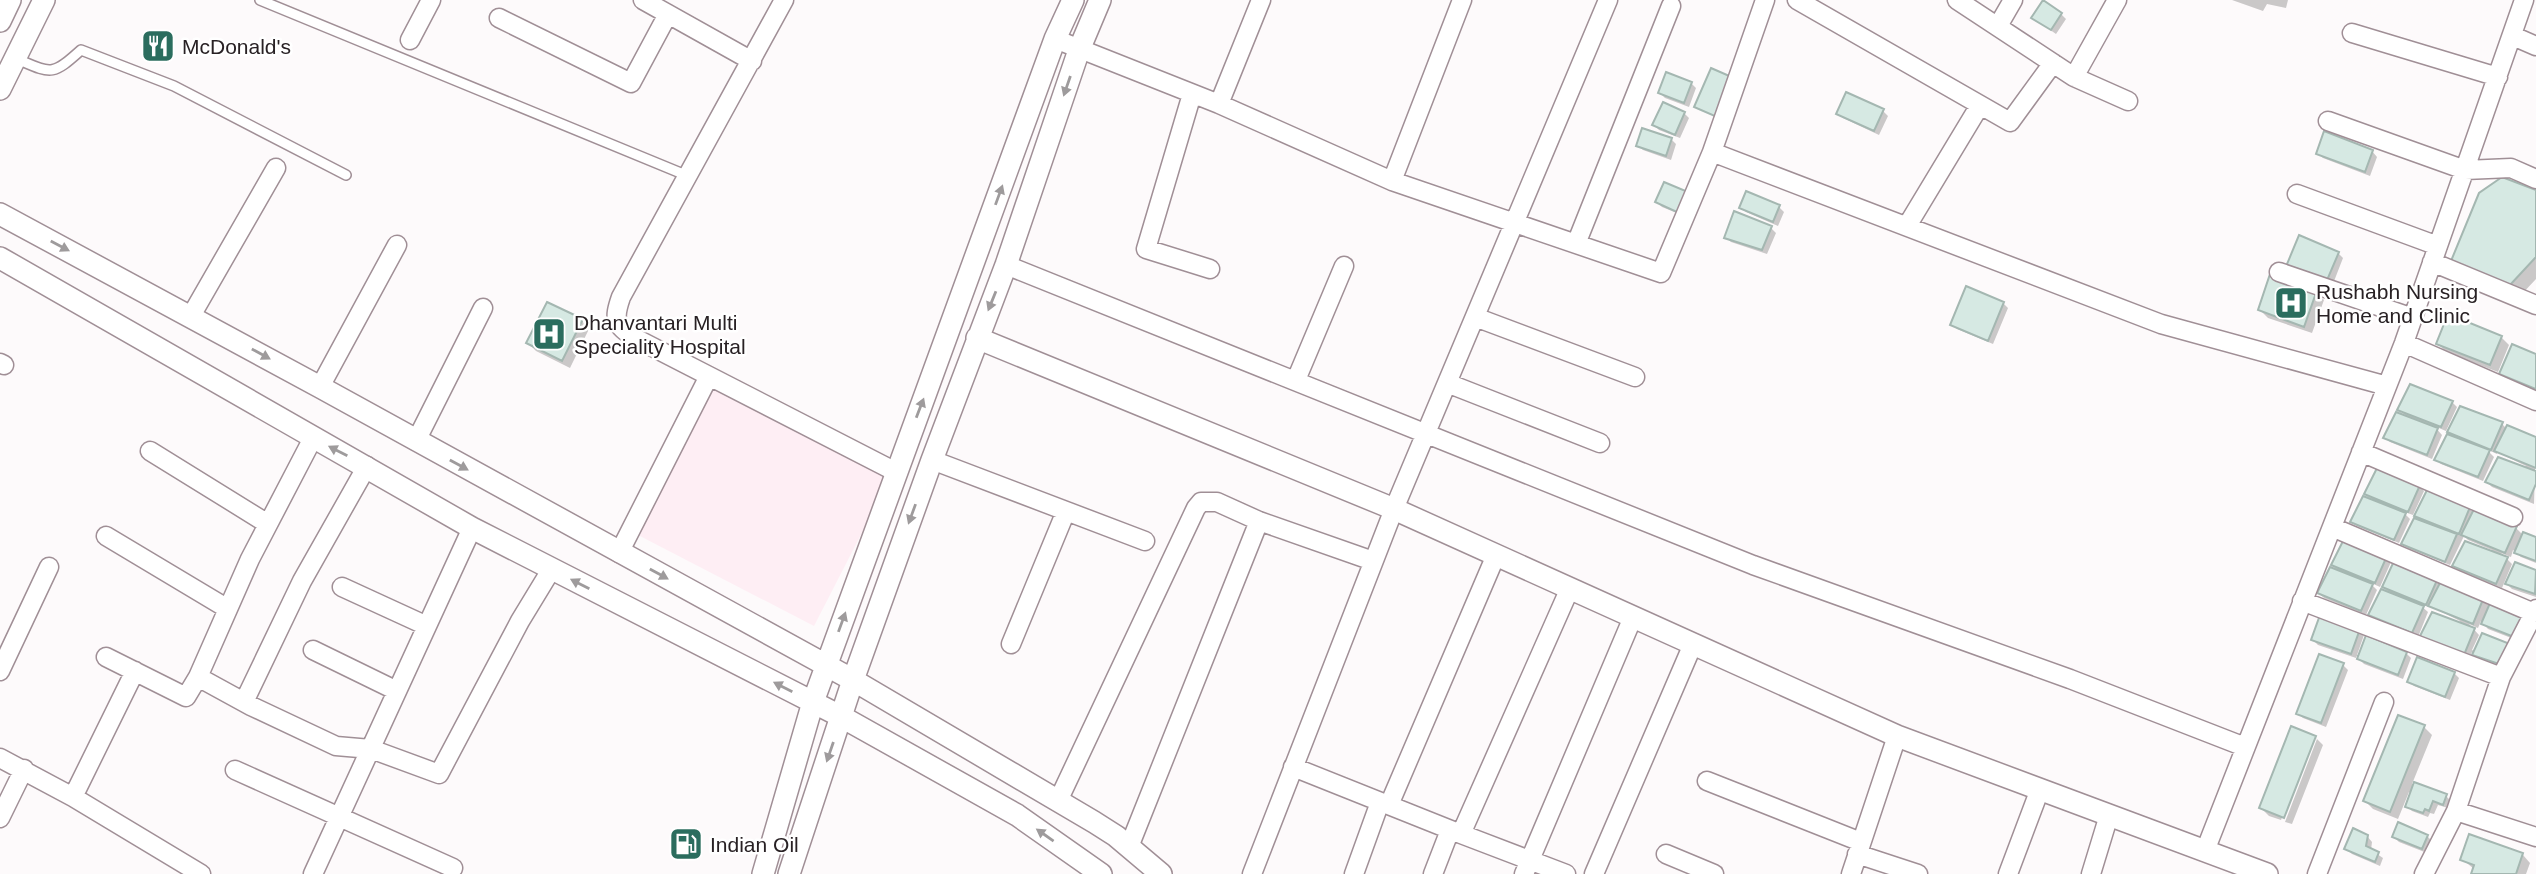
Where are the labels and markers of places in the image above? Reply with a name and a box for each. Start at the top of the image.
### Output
restaurant icon: McDonald's [139,27,177,65]
place label: McDonald's [182,35,291,58]
place label: Rushabh Nursing Home and Clinic [2316,280,2478,327]
hospital icon: Rushabh Nursing Home and Clinic [2272,284,2310,322]
place label: Dhanvantari Multi Speciality Hospital [574,311,746,358]
hospital icon: Dhanvantari Multi Speciality Hospital [530,315,568,353]
fuel station icon: Indian Oil [667,825,705,863]
place label: Indian Oil [710,833,799,856]

